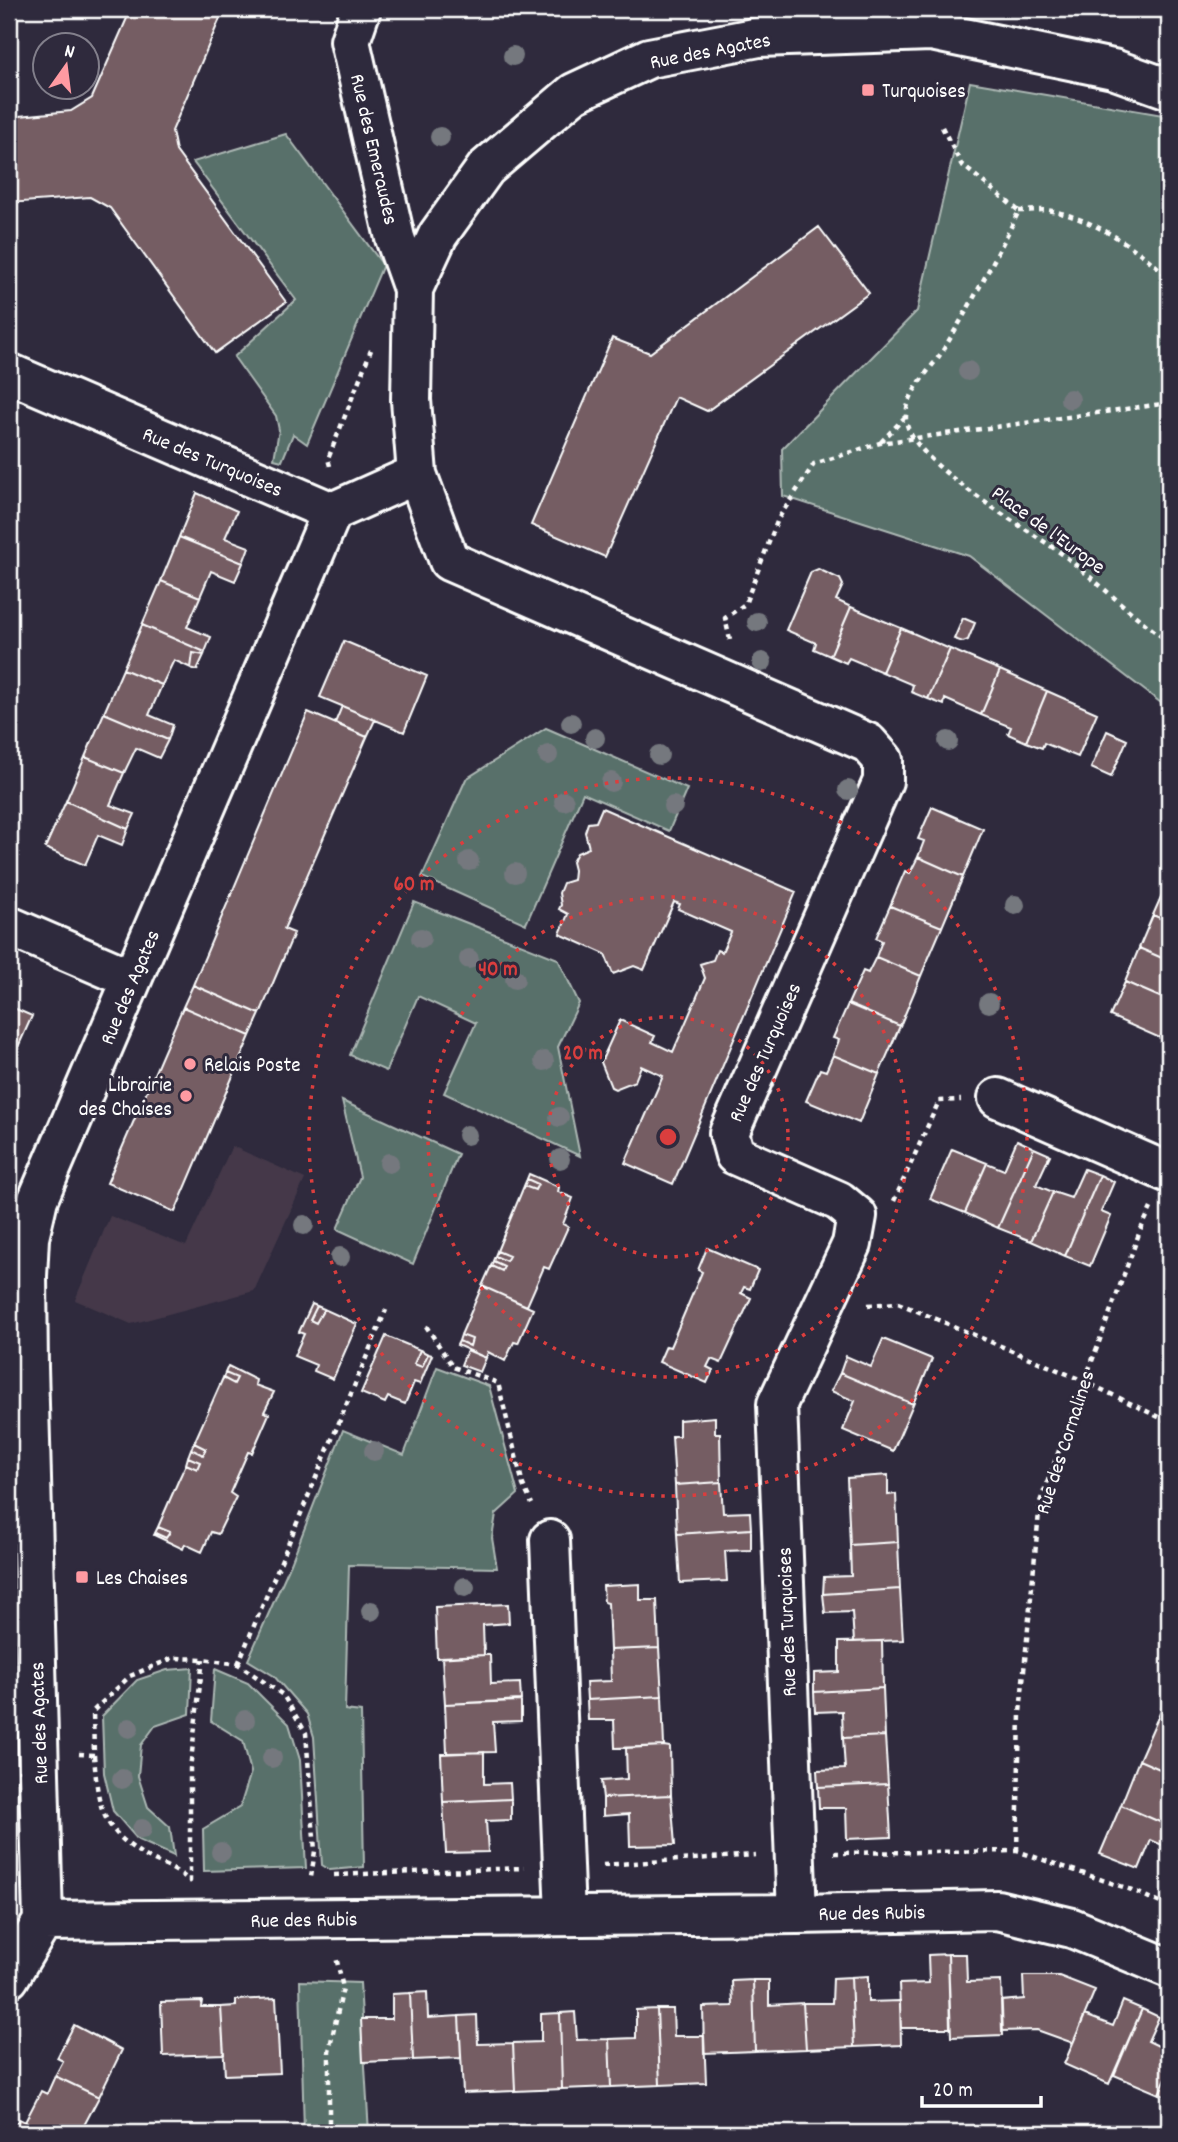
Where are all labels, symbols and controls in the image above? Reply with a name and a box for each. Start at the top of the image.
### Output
street label: Rue des Agates [648,27,774,79]
north arrow [32,32,102,102]
text: N [61,39,77,67]
street label: Rue des Emeraudes [340,71,404,228]
place label: Turquoises [882,78,966,108]
marker: Turquoises [860,82,876,98]
street label: Rue des Turquoises [137,421,287,507]
street label: Place de l'Europe [984,480,1110,583]
text: 60 m [394,871,434,901]
street label: Rue des Agates [94,926,169,1050]
text: 40 m [478,956,518,986]
street label: Rue des Turquoises [723,979,811,1128]
text: 20 m [563,1040,603,1070]
place label: Relais Poste [204,1052,301,1082]
marker: Relais Poste [182,1056,198,1072]
place label: Librairie des Chaises [79,1072,172,1126]
marker: Librairie des Chaises [178,1088,194,1104]
centre of rings [656,1125,680,1149]
street label: Rue des Cornalines [1029,1367,1104,1519]
street label: Rue des Turquoises [771,1547,807,1697]
place label: Les Chaises [96,1565,188,1595]
marker: Les Chaises [74,1569,90,1585]
street label: Rue des Agates [24,1661,58,1785]
street label: Rue des Rubis [818,1899,926,1931]
street label: Rue des Rubis [250,1906,358,1938]
scale bar [922,2065,1042,2109]
text: 20 m [933,2077,973,2107]

